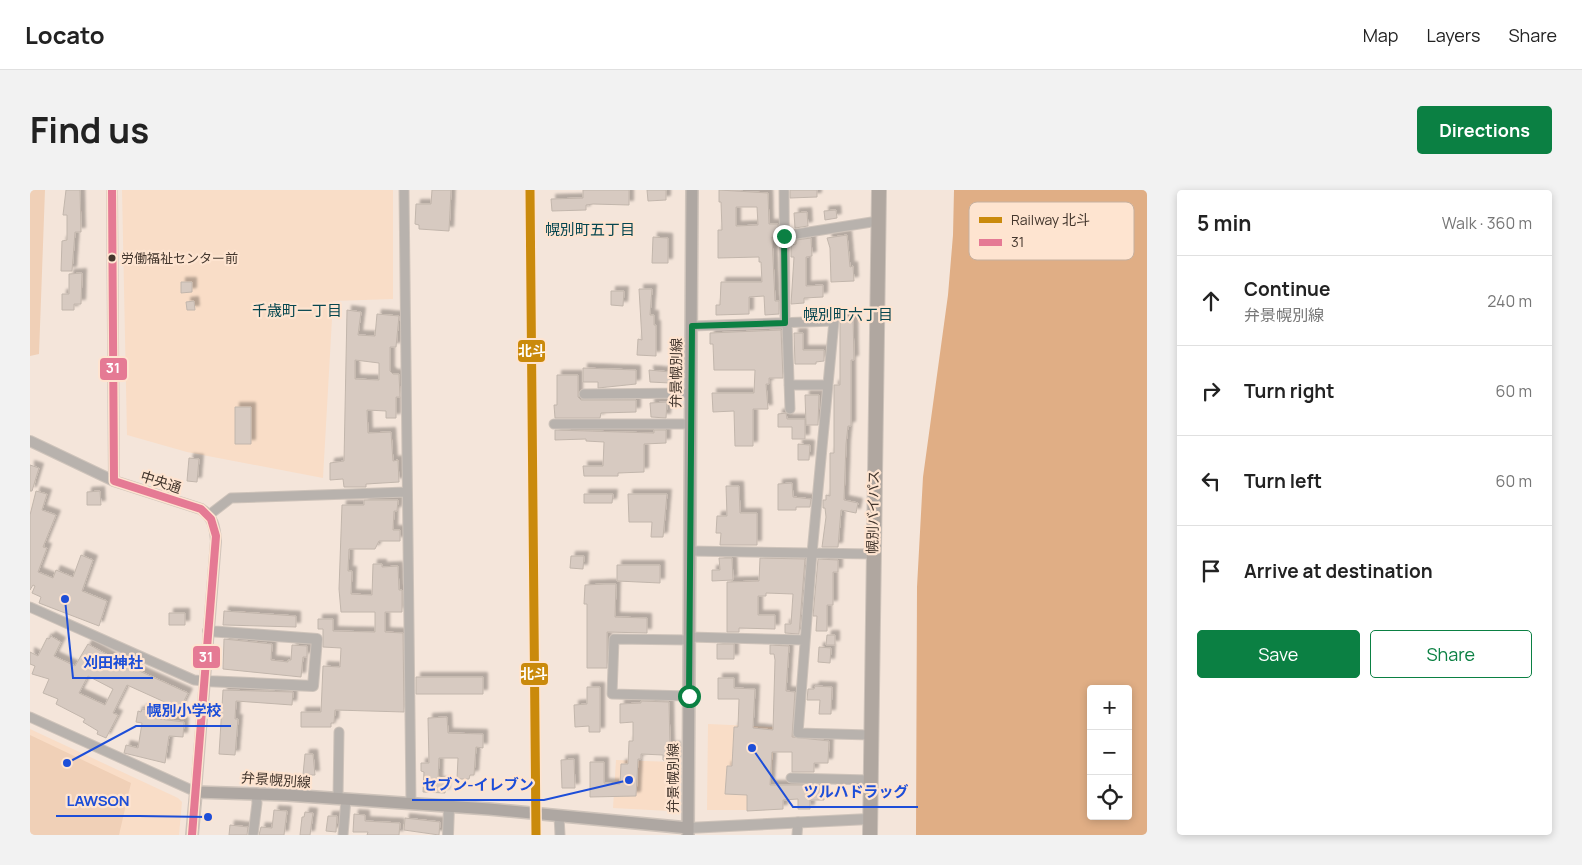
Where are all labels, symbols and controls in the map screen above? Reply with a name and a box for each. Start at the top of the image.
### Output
text: Locato [25,18,105,51]
text: Map [1363,23,1398,47]
text: Layers [1426,23,1480,47]
text: Share [1508,23,1557,47]
text: Find us [30,106,149,154]
button: Directions [1417,106,1552,154]
legend [969,202,1134,260]
text: 5 min [1197,209,1251,237]
text: Railway 北斗 [1011,210,1090,229]
text: Walk · 360 m [1442,212,1532,234]
district label: 幌別町五丁目 [545,219,635,240]
route end [773,225,796,248]
text: 31 [1011,232,1024,251]
place label: 労働福祉センター前 [121,249,238,267]
marker: 労働福祉センター前 [107,253,117,263]
text: Continue [1244,276,1330,302]
icon: ahead [1197,287,1225,315]
text: 240 m [1487,290,1532,312]
district label: 千歳町一丁目 [252,300,342,321]
district label: 幌別町六丁目 [803,304,893,325]
text: 弁景幌別線 [1244,304,1324,326]
street label: 弁景幌別線 [665,338,686,408]
line badge: 北斗 [517,339,546,363]
text: 北斗 [518,341,546,360]
line badge: 31 [99,357,128,381]
text: 31 [106,358,120,377]
icon: right [1197,377,1225,405]
text: Turn right [1244,378,1334,404]
text: 60 m [1496,380,1532,402]
street label: 中央通 [138,466,184,497]
icon: left [1197,467,1225,495]
text: Turn left [1244,468,1322,494]
street label: 幌別バイパス [862,470,883,554]
text: 60 m [1496,470,1532,492]
icon: arrive [1197,557,1225,585]
text: Arrive at destination [1244,558,1433,584]
button: Save [1197,630,1360,678]
button: Share [1370,630,1532,678]
line badge: 31 [192,645,221,669]
text: 31 [199,647,213,666]
callout: 刈田神社 [73,648,153,678]
text: 刈田神社 [83,652,143,673]
line badge: 北斗 [520,662,549,686]
text: 北斗 [520,664,548,683]
route start [678,685,701,708]
map controls [1087,685,1132,820]
button: + [1087,685,1132,730]
callout: 幌別小学校 [136,696,231,726]
text: 幌別小学校 [146,700,222,721]
button: − [1087,730,1132,775]
street label: 弁景幌別線 [663,743,682,813]
street label: 弁景幌別線 [240,768,312,791]
callout: セブン-イレブン [412,770,544,800]
text: セブン-イレブン [422,774,534,795]
button: locate [1087,775,1132,820]
callout: ツルハドラッグ [793,777,918,807]
text: ツルハドラッグ [803,781,909,802]
callout: LAWSON [56,786,139,816]
text: LAWSON [66,790,130,811]

